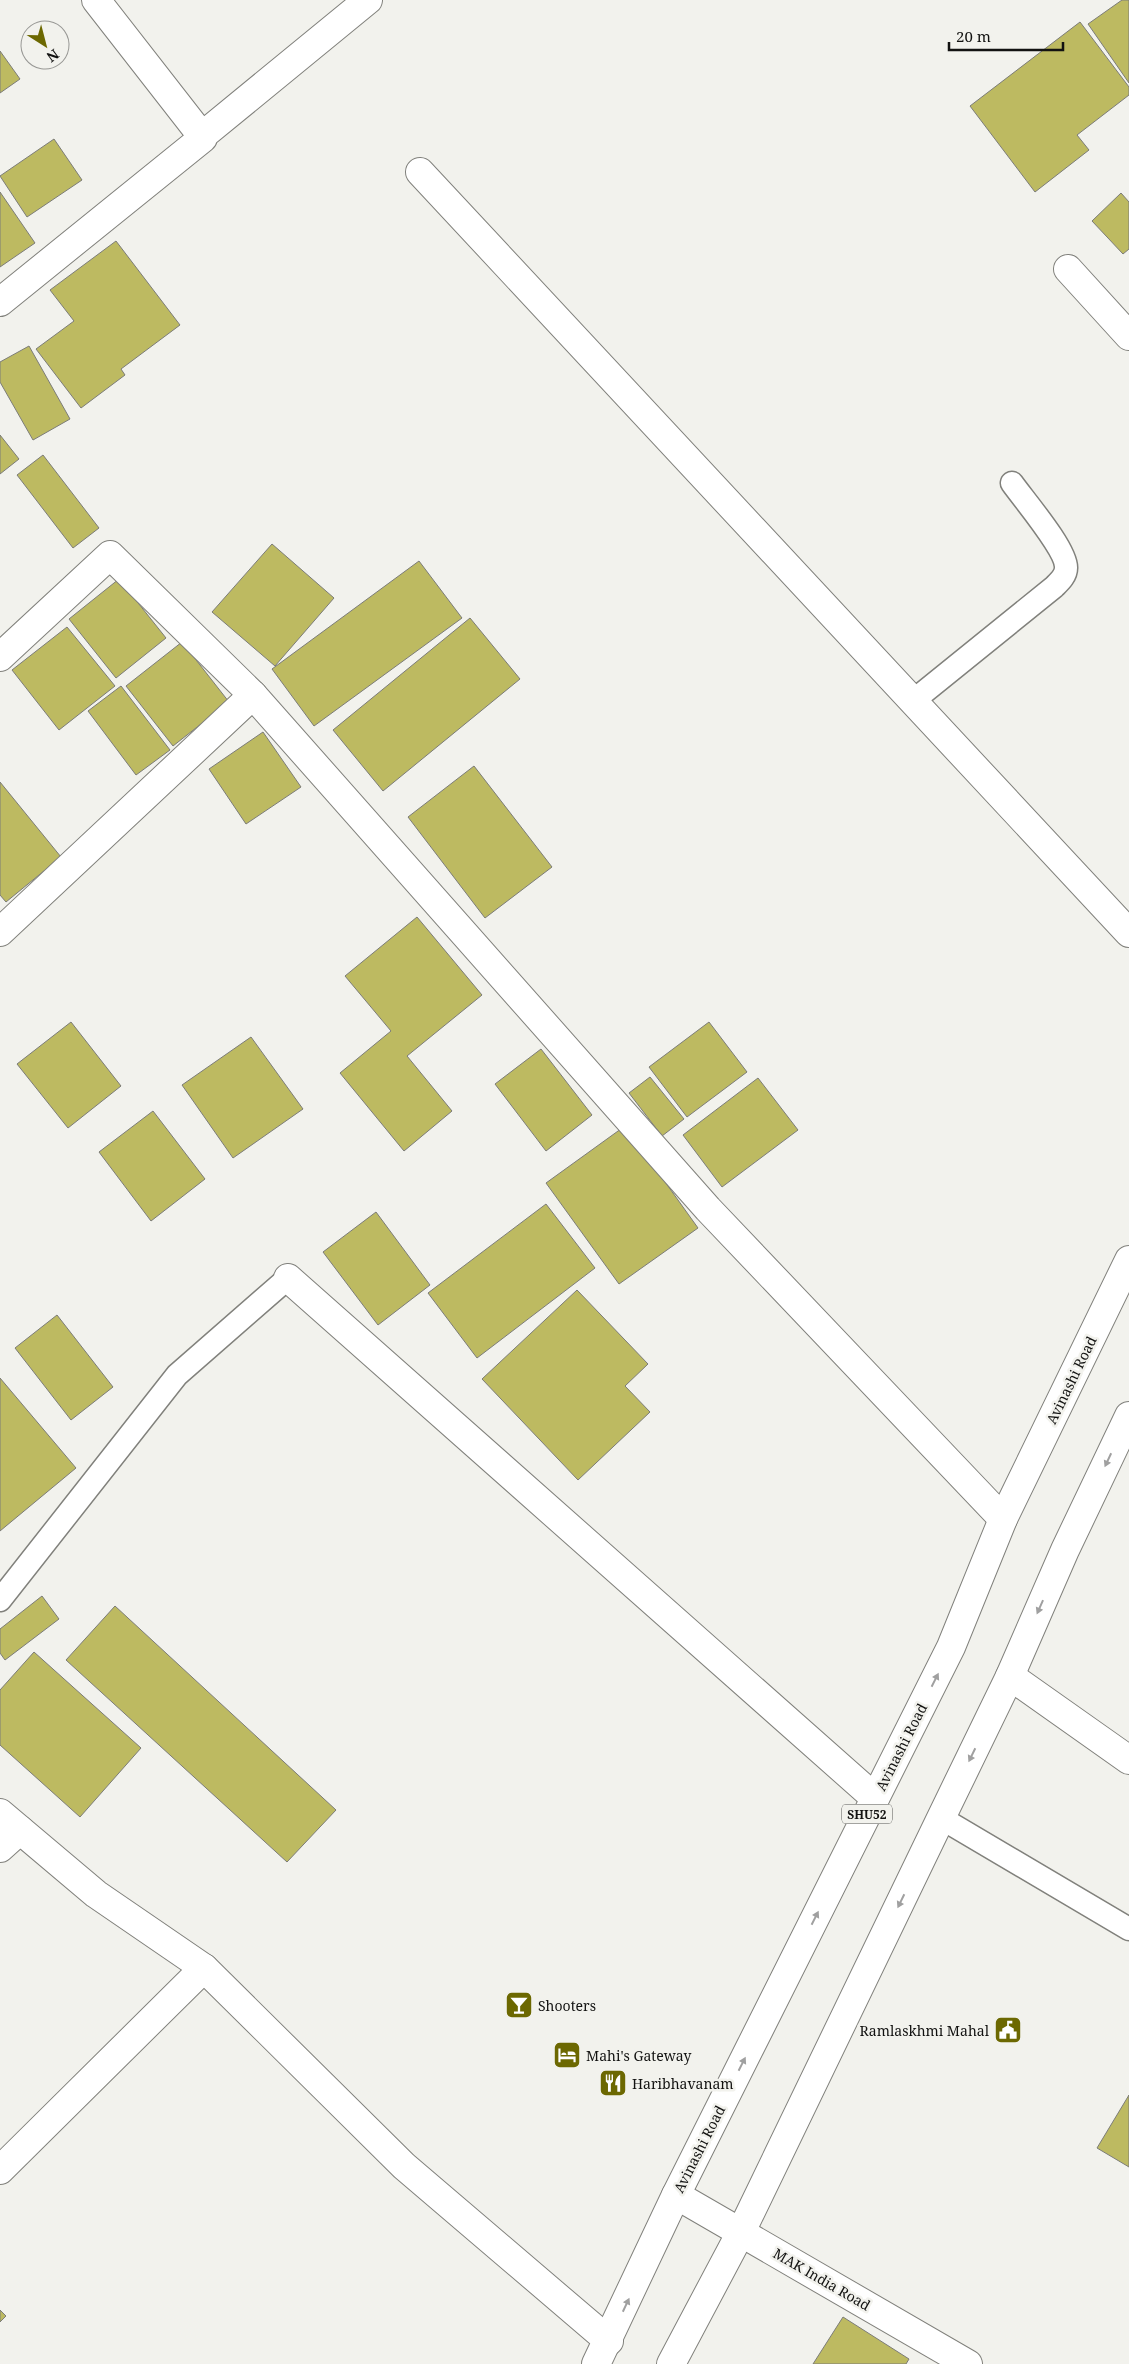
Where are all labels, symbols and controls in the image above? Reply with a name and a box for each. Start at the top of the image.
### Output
north arrow [20,20,70,70]
scale bar [949,20,1063,52]
text: 20 m [956,26,991,46]
text: N [43,45,63,67]
street label: Avinashi Road [1042,1333,1101,1427]
one-way arrow [1104,1453,1112,1467]
one-way arrow [1035,1600,1043,1614]
one-way arrow [931,1672,939,1687]
street label: Avinashi Road [871,1700,931,1794]
one-way arrow [967,1748,975,1762]
road number: SHU52 [842,1805,892,1824]
one-way arrow [897,1894,905,1908]
one-way arrow [811,1911,819,1926]
bar icon: Shooters [504,1990,534,2020]
place label: Shooters [538,1996,596,2015]
public building icon: Ramlaskhmi Mahal [993,2015,1023,2045]
place label: Ramlaskhmi Mahal [860,2021,990,2040]
hotel icon: Mahi's Gateway [552,2040,582,2070]
place label: Mahi's Gateway [586,2046,691,2065]
one-way arrow [738,2056,746,2071]
restaurant icon: Haribhavanam [598,2068,628,2098]
place label: Haribhavanam [632,2074,734,2093]
street label: Avinashi Road [669,2102,729,2196]
street label: MAK India Road [770,2244,874,2315]
one-way arrow [622,2298,630,2312]

